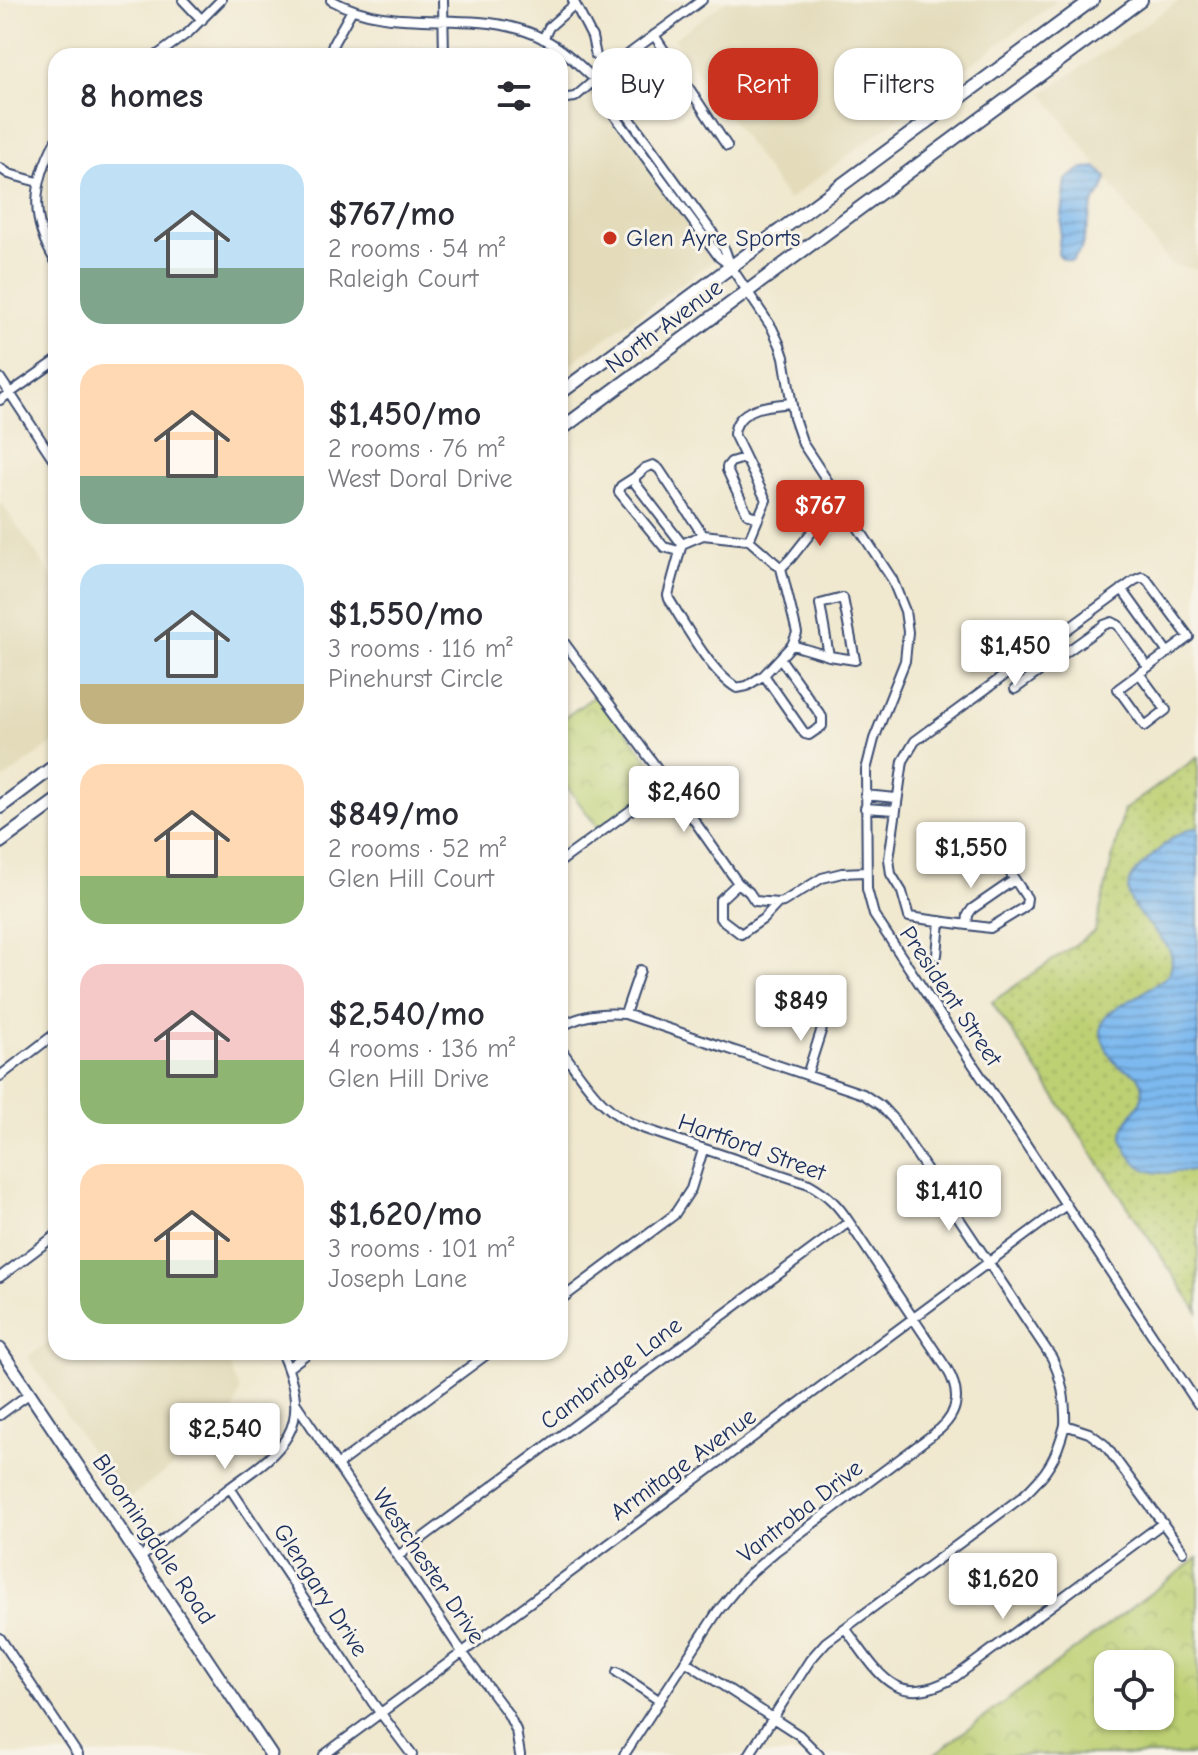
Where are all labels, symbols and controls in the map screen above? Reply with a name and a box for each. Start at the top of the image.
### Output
chip: Buy [592,48,692,120]
chip: Rent [708,48,818,120]
chip: Filters [834,48,963,120]
icon: filters [492,74,536,118]
text: 8 homes [80,76,203,116]
text: $767/mo [328,194,455,234]
icon: home [144,196,240,292]
place label: Glen Ayre Sports [626,224,801,252]
marker: Glen Ayre Sports [601,229,619,247]
text: 2 rooms · 54 m² [328,234,505,264]
text: Raleigh Court [328,264,478,294]
street label: North Avenue [600,273,728,379]
text: $1,450/mo [328,394,481,434]
icon: home [144,396,240,492]
text: 2 rooms · 76 m² [328,434,505,464]
text: West Doral Drive [328,464,512,494]
pin: $767 [773,480,867,548]
text: $767 [794,491,846,521]
text: $1,550/mo [328,594,483,634]
icon: home [144,596,240,692]
pin: $1,450 [950,620,1080,688]
text: $1,450 [979,631,1051,661]
text: 3 rooms · 116 m² [328,634,513,664]
text: Pinehurst Circle [328,664,503,694]
pin: $2,460 [619,766,749,834]
text: $2,460 [647,777,721,807]
text: $849/mo [328,794,459,834]
icon: home [144,796,240,892]
pin: $1,550 [906,822,1036,890]
text: $1,550 [934,833,1008,863]
text: 2 rooms · 52 m² [328,834,506,864]
text: Glen Hill Court [328,864,494,894]
street label: President Street [894,921,1009,1072]
pin: $849 [754,975,848,1043]
text: $849 [774,986,828,1016]
text: $2,540/mo [328,994,485,1034]
icon: home [144,996,240,1092]
text: 4 rooms · 136 m² [328,1034,515,1064]
text: Glen Hill Drive [328,1064,489,1094]
street label: Hartford Street [675,1107,831,1187]
pin: $1,410 [884,1165,1014,1233]
text: $1,410 [915,1176,983,1206]
text: $1,620/mo [328,1194,482,1234]
icon: home [144,1196,240,1292]
text: 3 rooms · 101 m² [328,1234,515,1264]
text: Joseph Lane [328,1264,467,1294]
street label: Cambridge Lane [535,1311,687,1435]
street label: Armitage Avenue [605,1402,761,1526]
pin: $2,540 [160,1403,290,1471]
text: $2,540 [188,1414,262,1444]
street label: Bloomingdale Road [87,1449,221,1629]
street label: Vantroba Drive [732,1454,868,1568]
street label: Westchester Drive [367,1483,491,1649]
street label: Glengary Drive [268,1518,374,1662]
pin: $1,620 [938,1553,1068,1621]
text: $1,620 [967,1564,1039,1594]
map controls [1094,1650,1174,1730]
button: locate [1094,1650,1174,1730]

